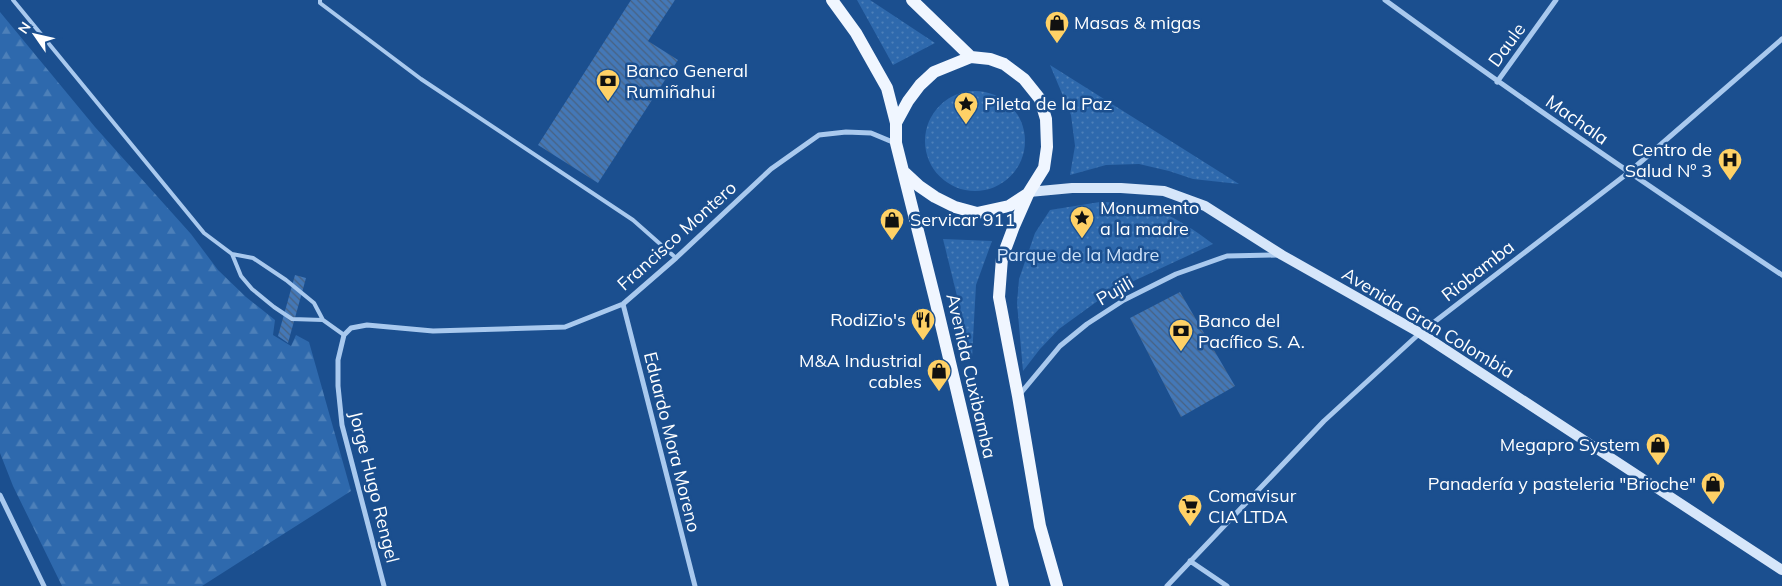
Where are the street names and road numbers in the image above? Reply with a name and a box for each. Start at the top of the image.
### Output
street label: Daule [1483,18,1530,71]
street label: Machala [1541,90,1613,150]
street label: Francisco Montero [612,176,741,295]
street label: Riobamba [1437,235,1519,306]
street label: Avenida Gran Colombia [1338,262,1519,383]
street label: Pujili [1092,271,1137,310]
street label: Avenida Cuxibamba [941,291,1002,461]
street label: Eduardo Mora Moreno [639,349,706,534]
street label: Jorge Hugo Rengel [345,409,404,565]

